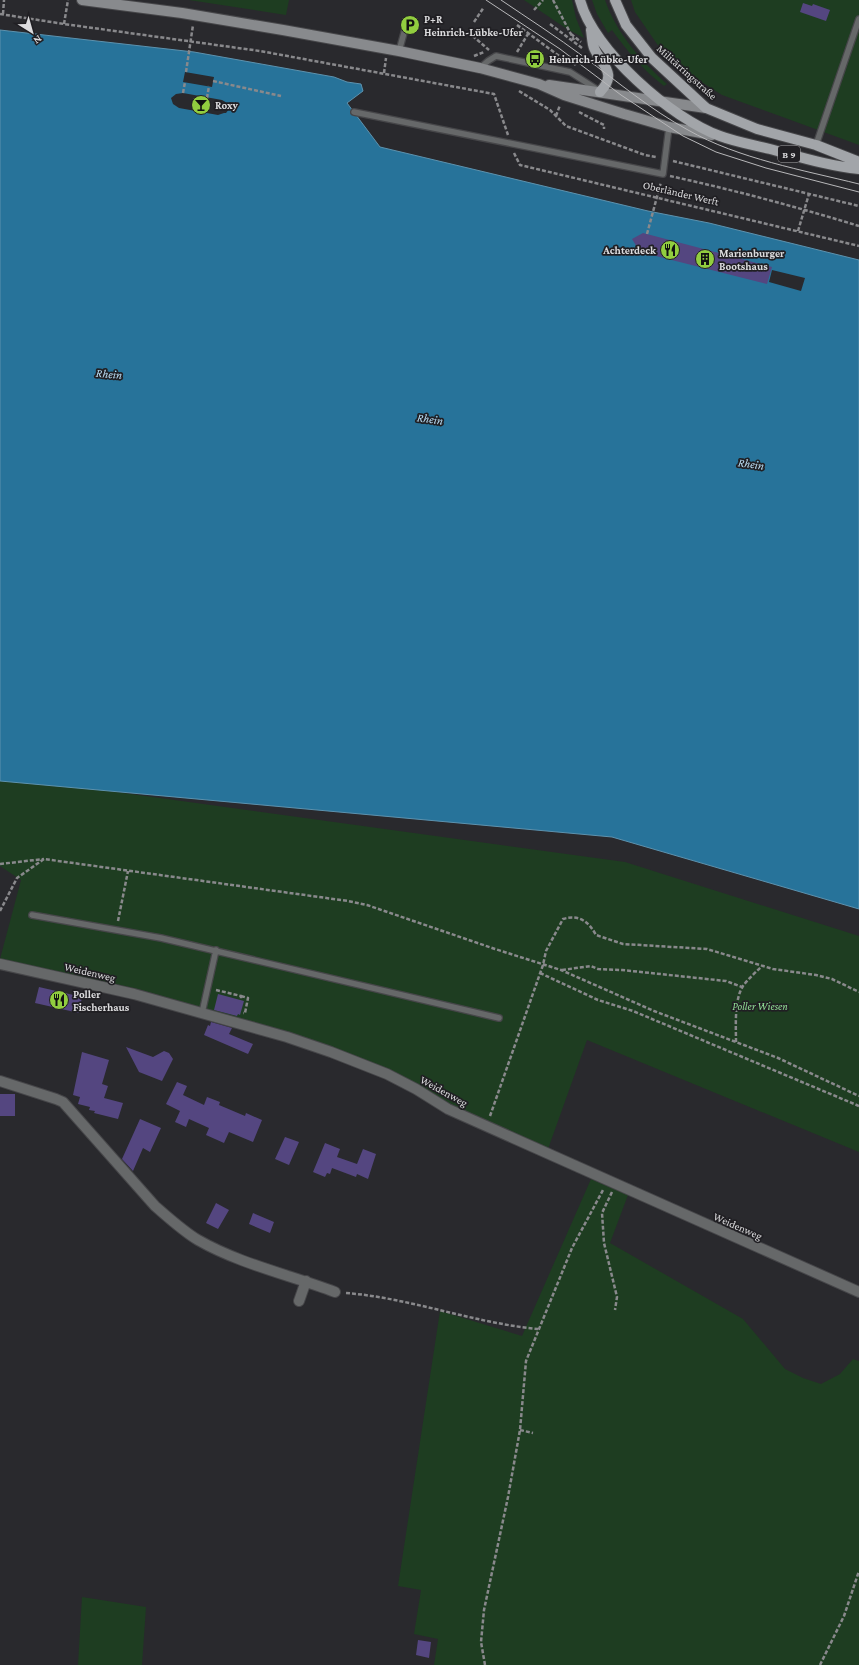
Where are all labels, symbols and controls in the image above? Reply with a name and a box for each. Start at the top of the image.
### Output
north arrow [12,12,52,52]
place label: P+R Heinrich-Lübke-Ufer [424,13,523,38]
parking icon: P+R Heinrich-Lübke-Ufer [399,14,421,36]
text: N [31,33,45,47]
street label: Militärringstraße [654,42,719,103]
bus stop icon: Heinrich-Lübke-Ufer [524,48,546,70]
place label: Heinrich-Lübke-Ufer [549,53,648,65]
bar icon: Roxy [190,94,212,116]
place label: Roxy [215,99,238,111]
road number: B 9 [778,146,800,162]
street label: Oberländer Werft [642,178,720,208]
restaurant icon: Achterdeck [659,239,681,261]
place label: Achterdeck [602,244,657,256]
place label: Marienburger Bootshaus [719,247,785,272]
building icon: Marienburger Bootshaus [694,248,716,270]
water label: Rhein [95,366,123,382]
water label: Rhein [416,410,444,428]
water label: Rhein [737,455,765,473]
street label: Weidenweg [63,960,117,985]
place label: Poller Fischerhaus [73,988,130,1013]
restaurant icon: Poller Fischerhaus [48,989,70,1011]
park label: Poller Wiesen [732,1000,788,1012]
street label: Weidenweg [418,1073,470,1110]
street label: Weidenweg [711,1210,765,1243]

